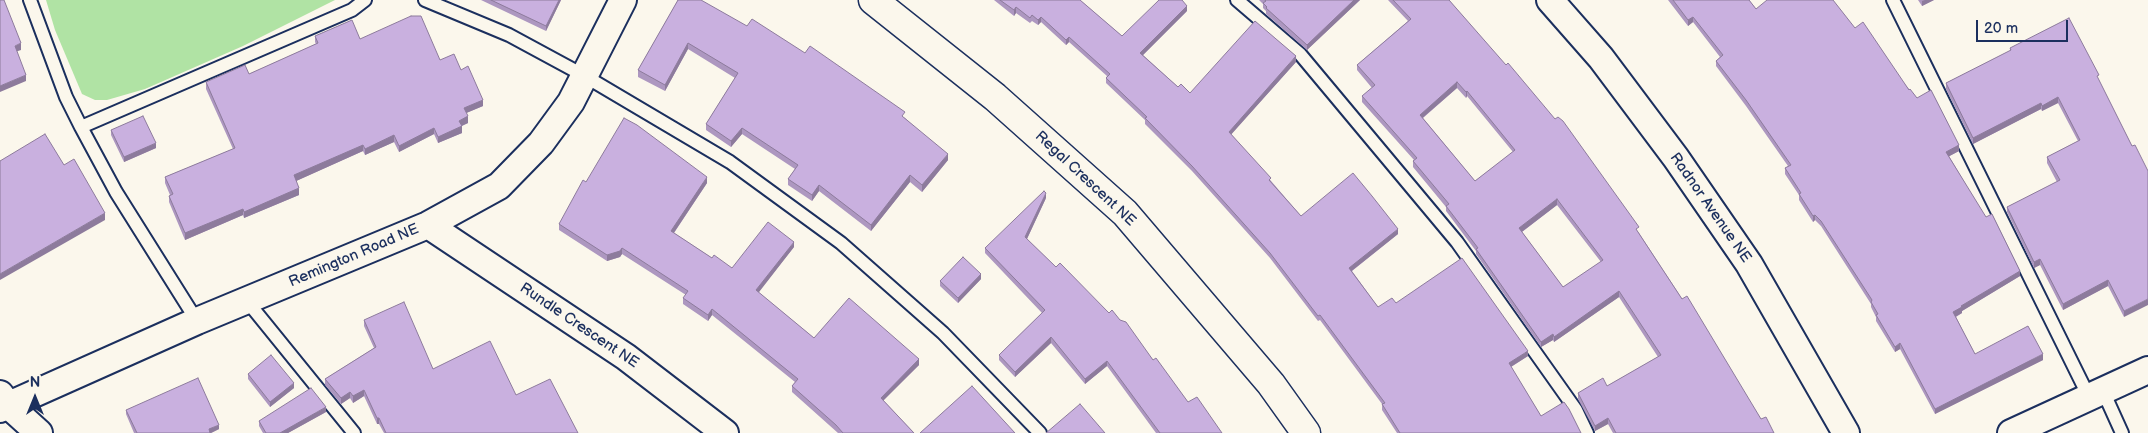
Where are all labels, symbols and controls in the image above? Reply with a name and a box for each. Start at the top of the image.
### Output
scale bar [1978,10,2070,42]
text: 20 m [1984,19,2018,38]
street label: Regal Crescent NE [1031,128,1139,230]
street label: Radnor Avenue NE [1665,150,1755,266]
street label: Remington Road NE [286,221,422,291]
street label: Rundle Crescent NE [516,280,642,372]
north arrow [10,373,60,423]
text: N [30,374,40,391]

